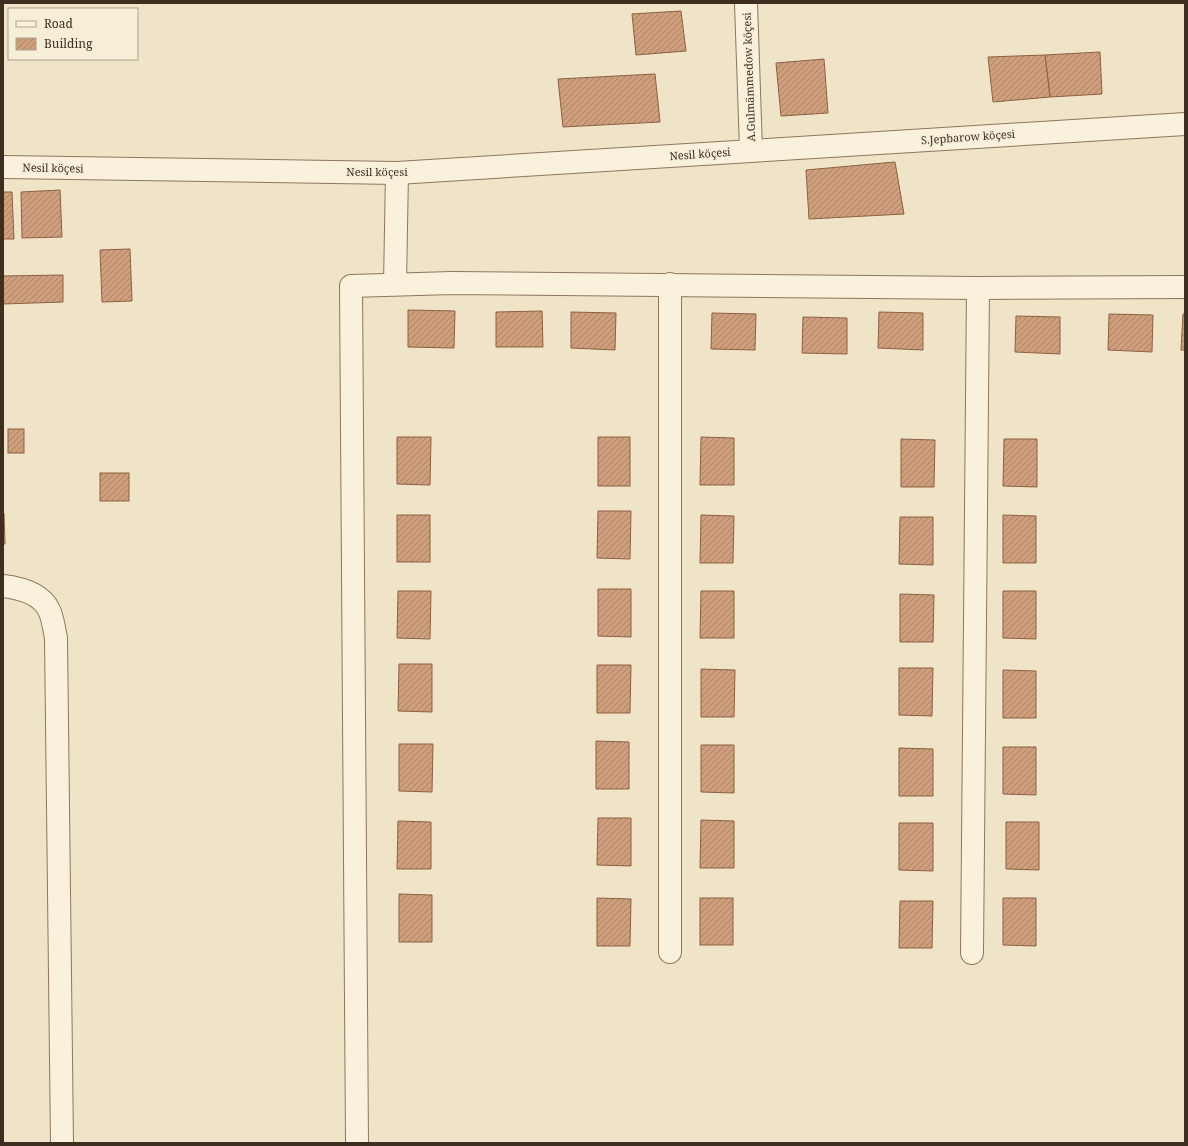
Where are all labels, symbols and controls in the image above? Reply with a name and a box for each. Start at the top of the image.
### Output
legend [8,8,138,60]
street label: A.Gulmämmedow köçesi [739,12,758,142]
text: Road [44,15,74,32]
text: Building [44,35,93,52]
street label: S.Jepbarow köçesi [920,126,1016,147]
street label: Nesil köçesi [669,144,732,163]
street label: Nesil köçesi [22,159,84,176]
street label: Nesil köçesi [346,164,408,179]

